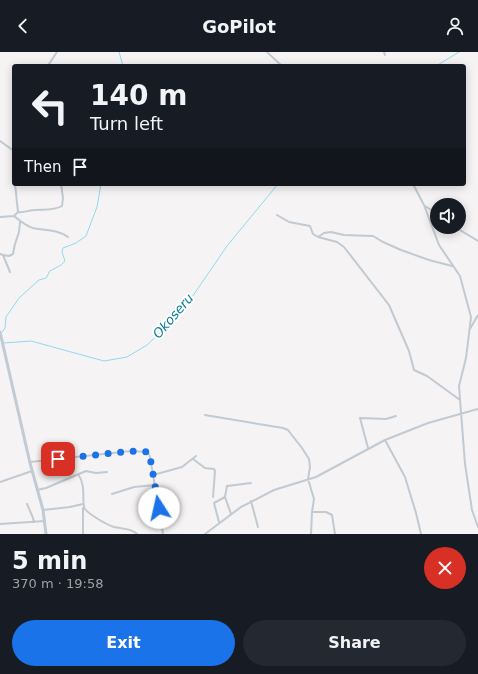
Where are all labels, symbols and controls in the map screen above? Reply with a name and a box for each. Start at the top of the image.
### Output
icon: back [12,15,34,37]
icon: person [444,15,466,37]
text: GoPilot [202,16,276,37]
text: 140 m [90,79,187,112]
icon: left [24,80,76,132]
text: Turn left [90,113,163,134]
icon: arrive [69,156,91,178]
text: Then [24,158,61,176]
map controls [430,198,466,234]
button: sound [430,198,466,234]
water label: Okoseru [150,291,196,341]
pin [41,442,75,476]
icon: arrive [47,448,69,470]
position arrow [138,487,180,529]
text: 5 min [12,547,87,575]
button: close [424,547,466,589]
text: 370 m · 19:58 [12,576,103,591]
button: Exit [12,620,235,666]
button: Share [243,620,466,666]

